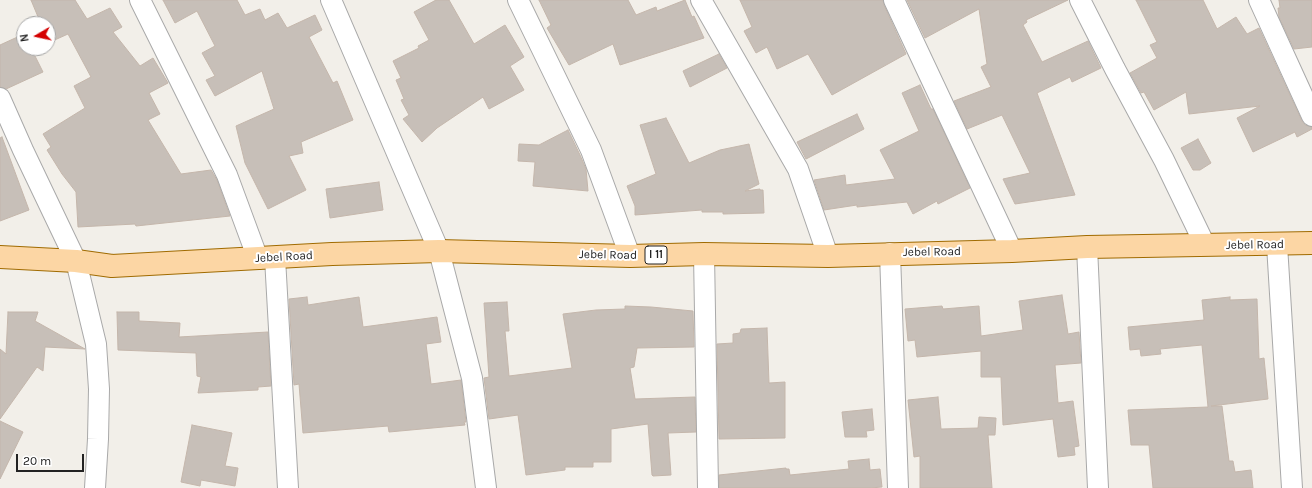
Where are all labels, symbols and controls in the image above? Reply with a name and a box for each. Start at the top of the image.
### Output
north arrow [16,16,56,56]
text: N [18,33,32,43]
street label: Jebel Road [1226,237,1284,253]
street label: Jebel Road [903,244,961,260]
road number: I 11 [645,246,667,264]
street label: Jebel Road [579,247,637,263]
street label: Jebel Road [255,248,313,266]
scale bar [18,446,86,472]
text: 20 m [23,454,51,468]

